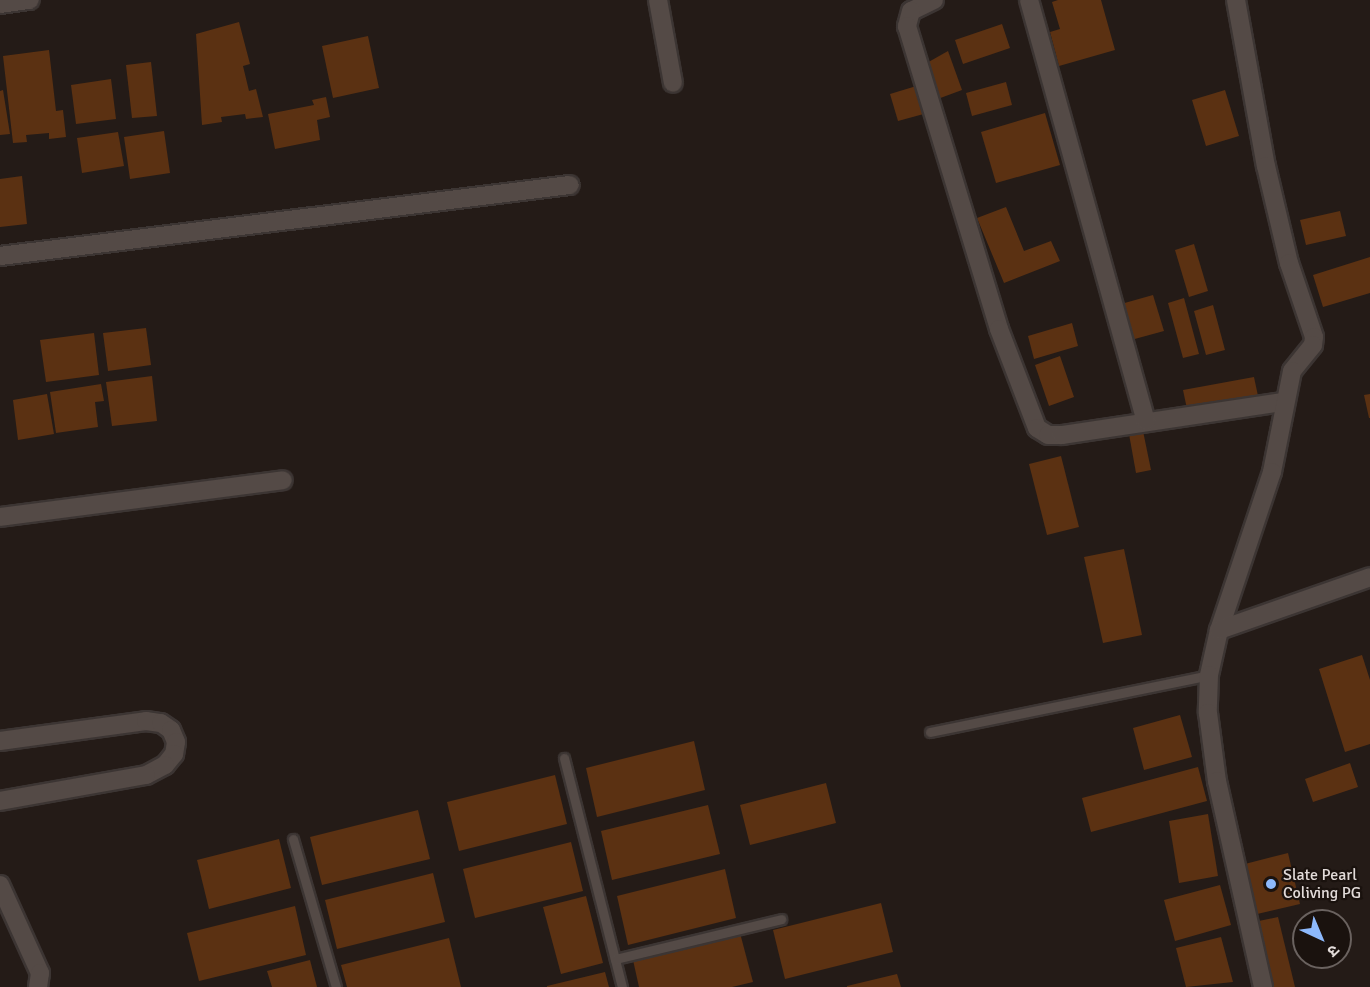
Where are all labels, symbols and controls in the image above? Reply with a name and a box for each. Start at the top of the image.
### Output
place label: Slate Pearl Coliving PG [1283,865,1361,903]
marker: Slate Pearl Coliving PG [1264,877,1278,891]
north arrow [1292,909,1352,969]
text: उ [1323,940,1343,961]

